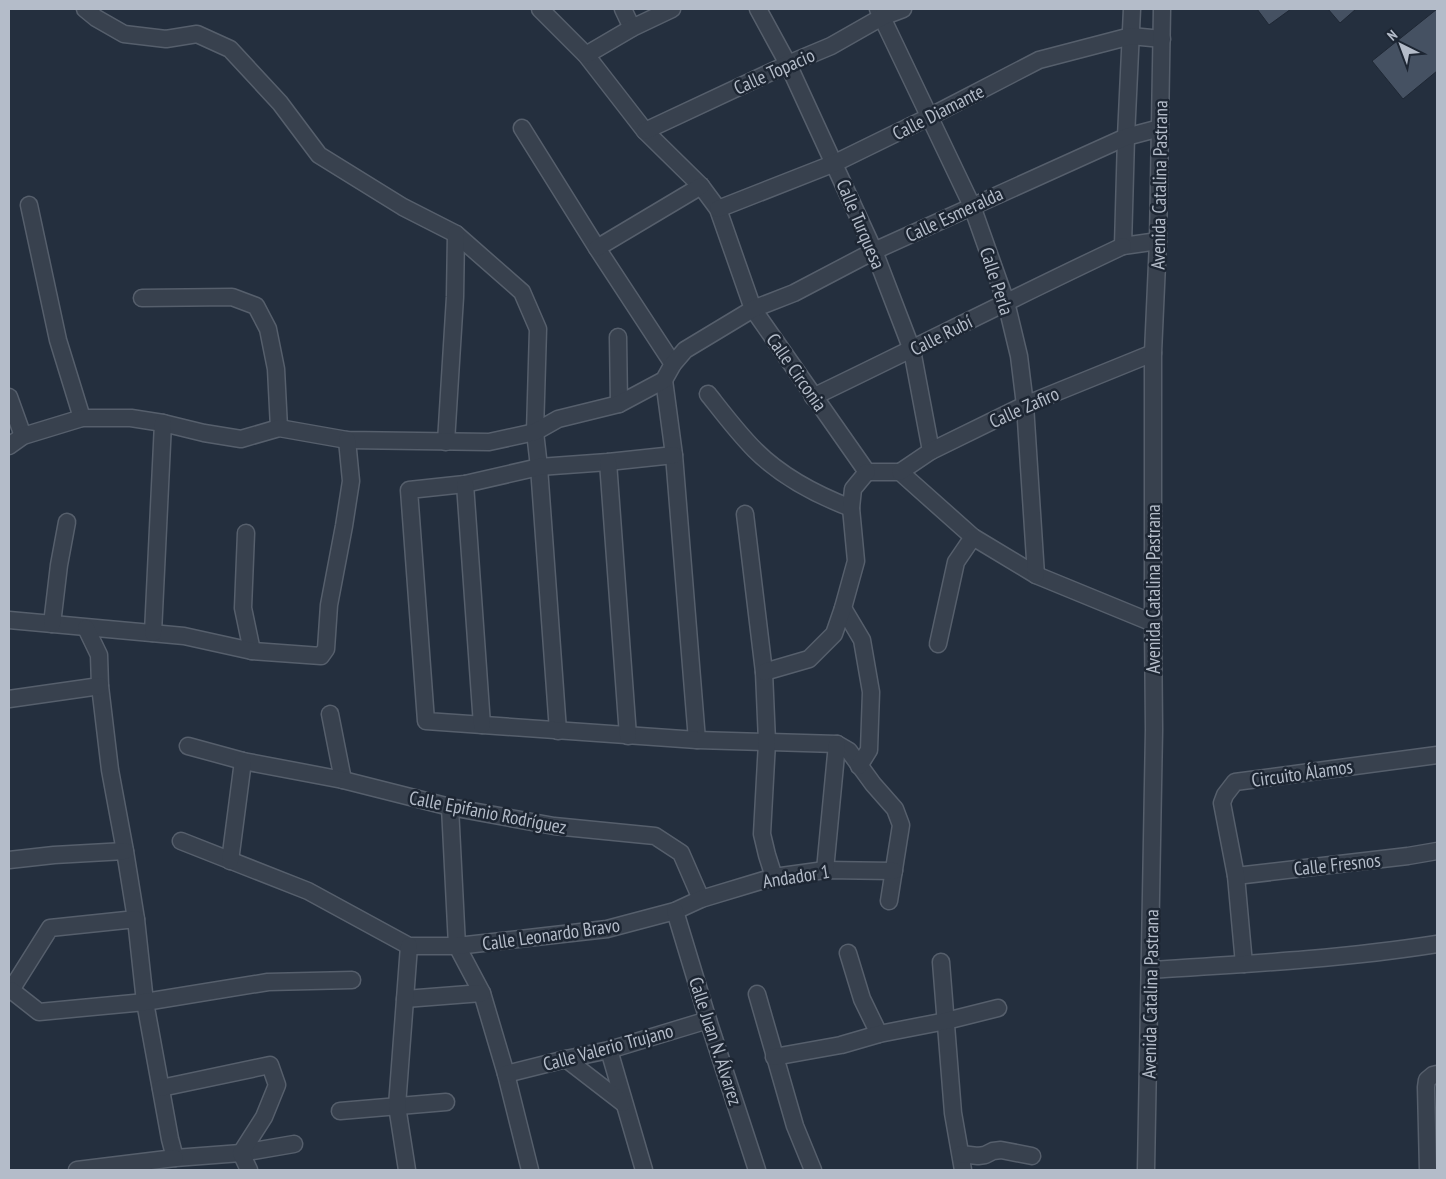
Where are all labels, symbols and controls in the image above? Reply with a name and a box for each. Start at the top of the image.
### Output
north arrow [1376,20,1426,70]
text: N [1383,26,1401,45]
street label: Calle Topacio [730,43,818,99]
street label: Calle Diamante [888,79,988,145]
street label: Avenida Catalina Pastrana [1146,100,1172,270]
street label: Calle Turquesa [831,176,891,272]
street label: Calle Esmeralda [902,181,1006,247]
street label: Calle Perla [975,244,1019,318]
street label: Calle Rubí [906,309,976,361]
street label: Calle Circonia [761,328,833,416]
street label: Calle Zafiro [985,381,1063,433]
street label: Avenida Catalina Pastrana [1141,504,1165,674]
street label: Circuito Álamos [1250,754,1354,792]
street label: Calle Epifanio Rodríguez [407,785,569,839]
street label: Calle Fresnos [1292,848,1382,880]
street label: Andador 1 [761,859,831,893]
street label: Avenida Catalina Pastrana [1137,909,1163,1079]
street label: Calle Leonardo Bravo [481,912,621,956]
street label: Calle Juan N. Álvarez [684,974,748,1108]
street label: Calle Valerio Trujano [540,1018,676,1076]

